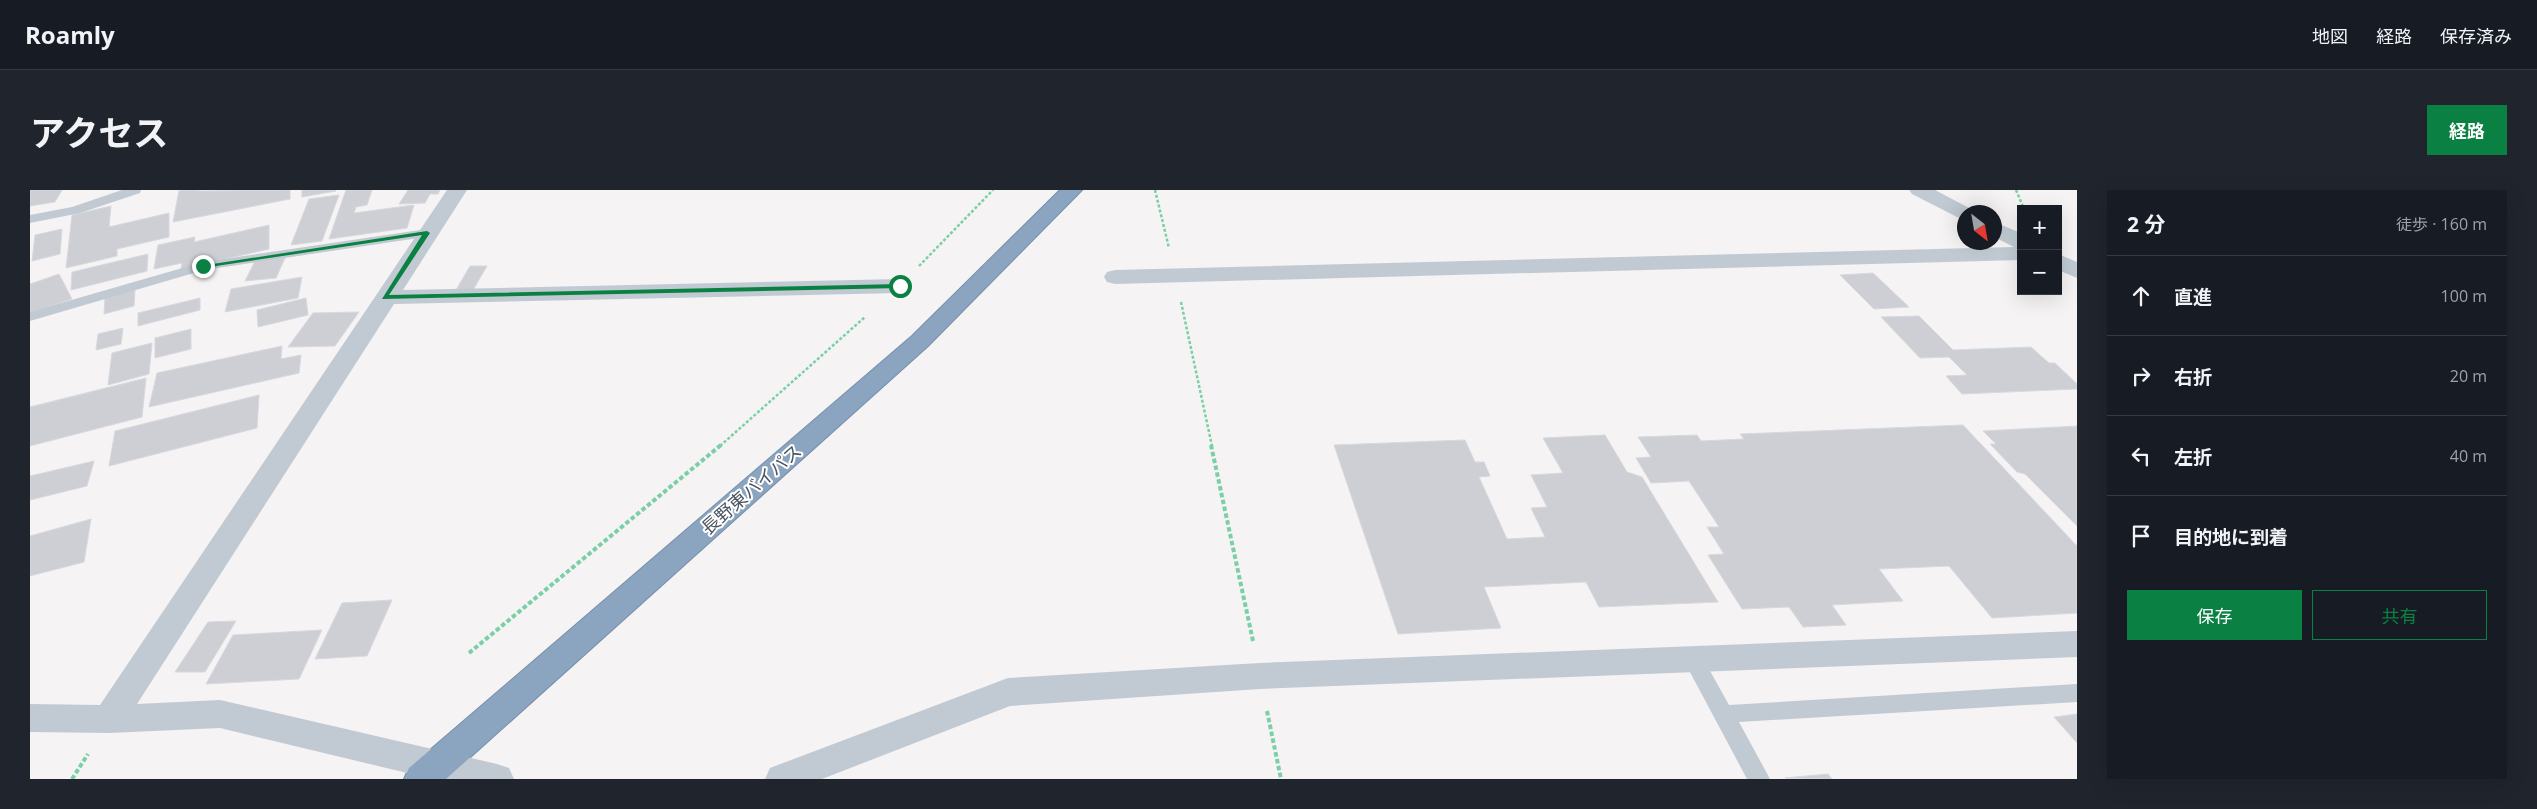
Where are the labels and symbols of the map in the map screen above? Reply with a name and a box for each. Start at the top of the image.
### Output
north arrow [1957,205,2002,250]
route end [192,255,215,278]
route start [889,275,912,298]
street label: 長野東バイパス [696,439,806,539]

